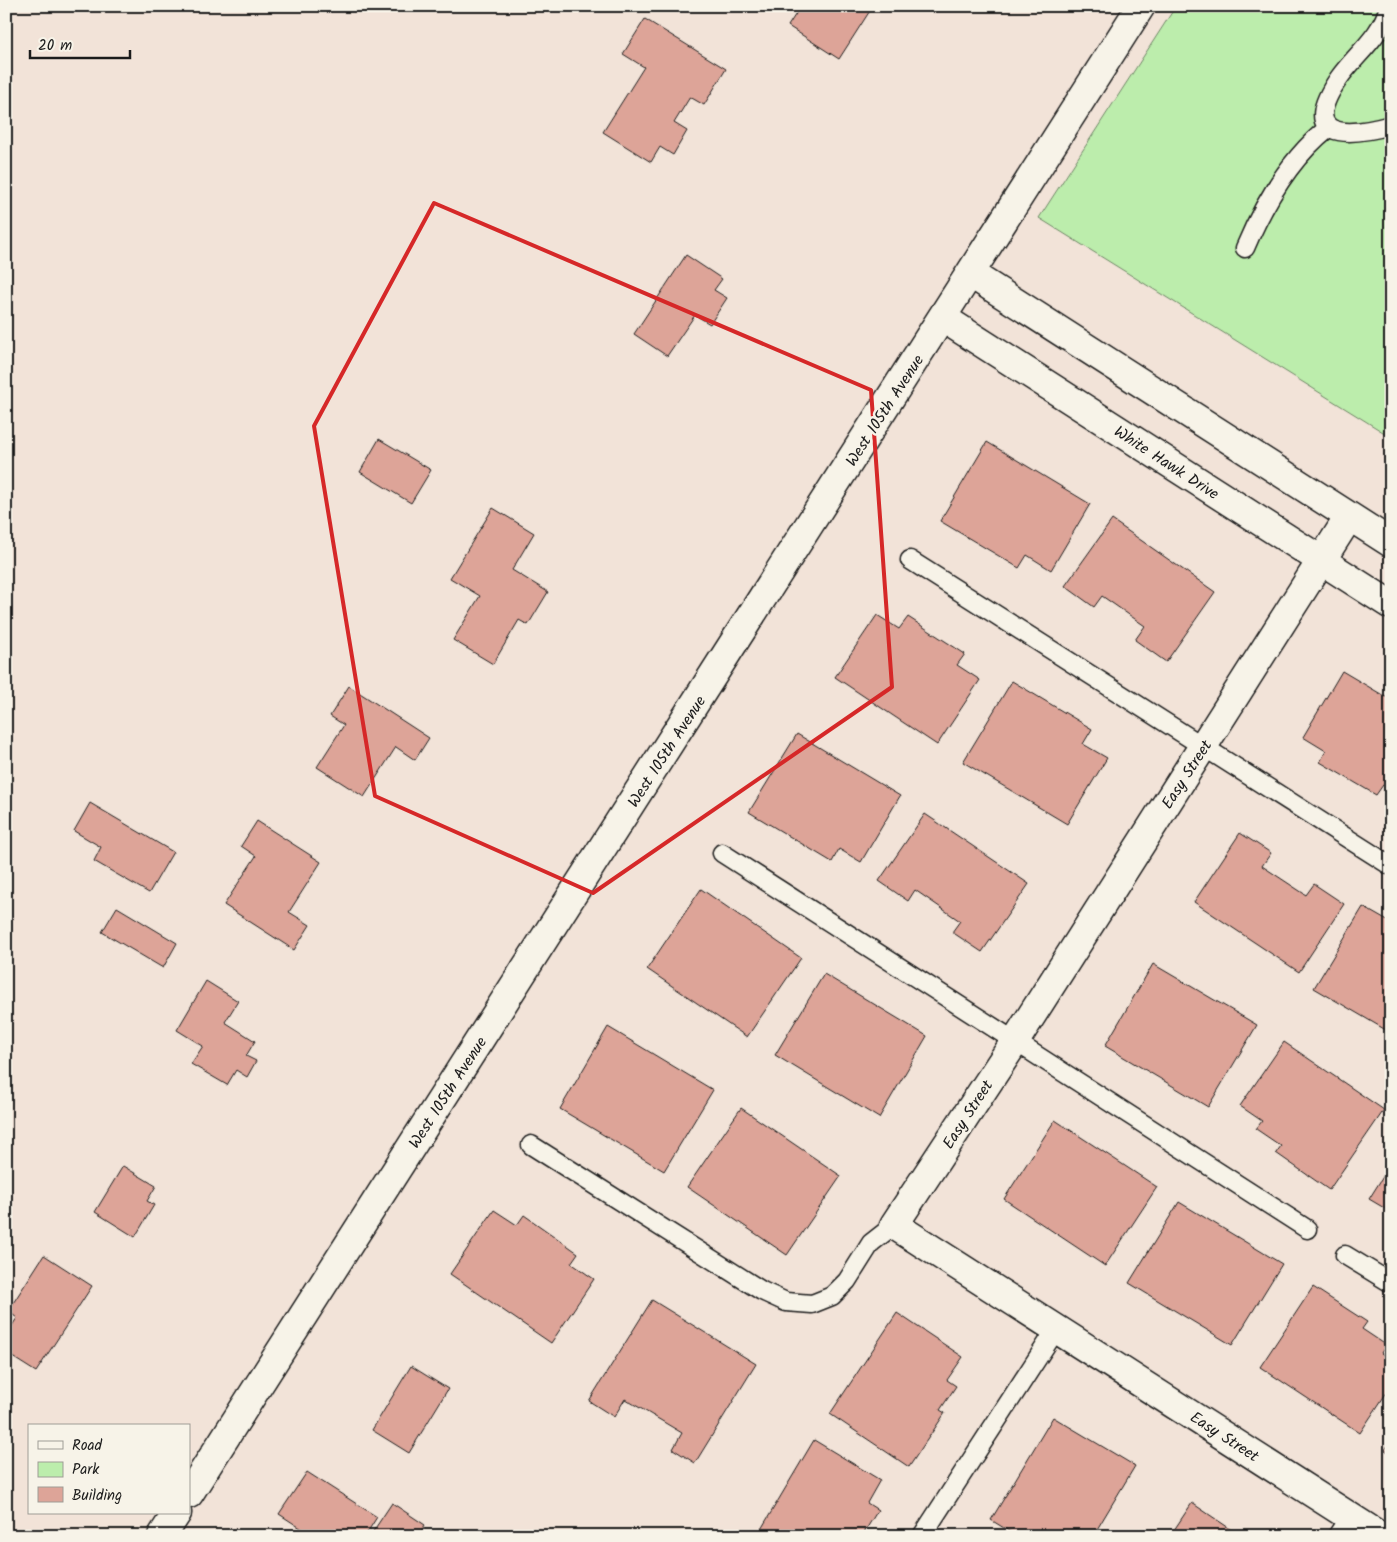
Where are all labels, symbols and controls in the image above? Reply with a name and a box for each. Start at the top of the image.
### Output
scale bar [30,28,130,60]
text: 20 m [38,34,72,58]
street label: West 105th Avenue [840,350,931,472]
street label: White Hawk Drive [1109,420,1224,507]
street label: West 105th Avenue [622,691,713,813]
street label: Easy Street [1155,735,1219,814]
street label: West 105th Avenue [403,1032,494,1154]
street label: Easy Street [936,1075,1000,1154]
street label: Easy Street [1185,1405,1264,1469]
legend [28,1424,190,1514]
text: Road [72,1434,103,1458]
text: Park [72,1458,100,1482]
text: Building [72,1484,122,1508]

